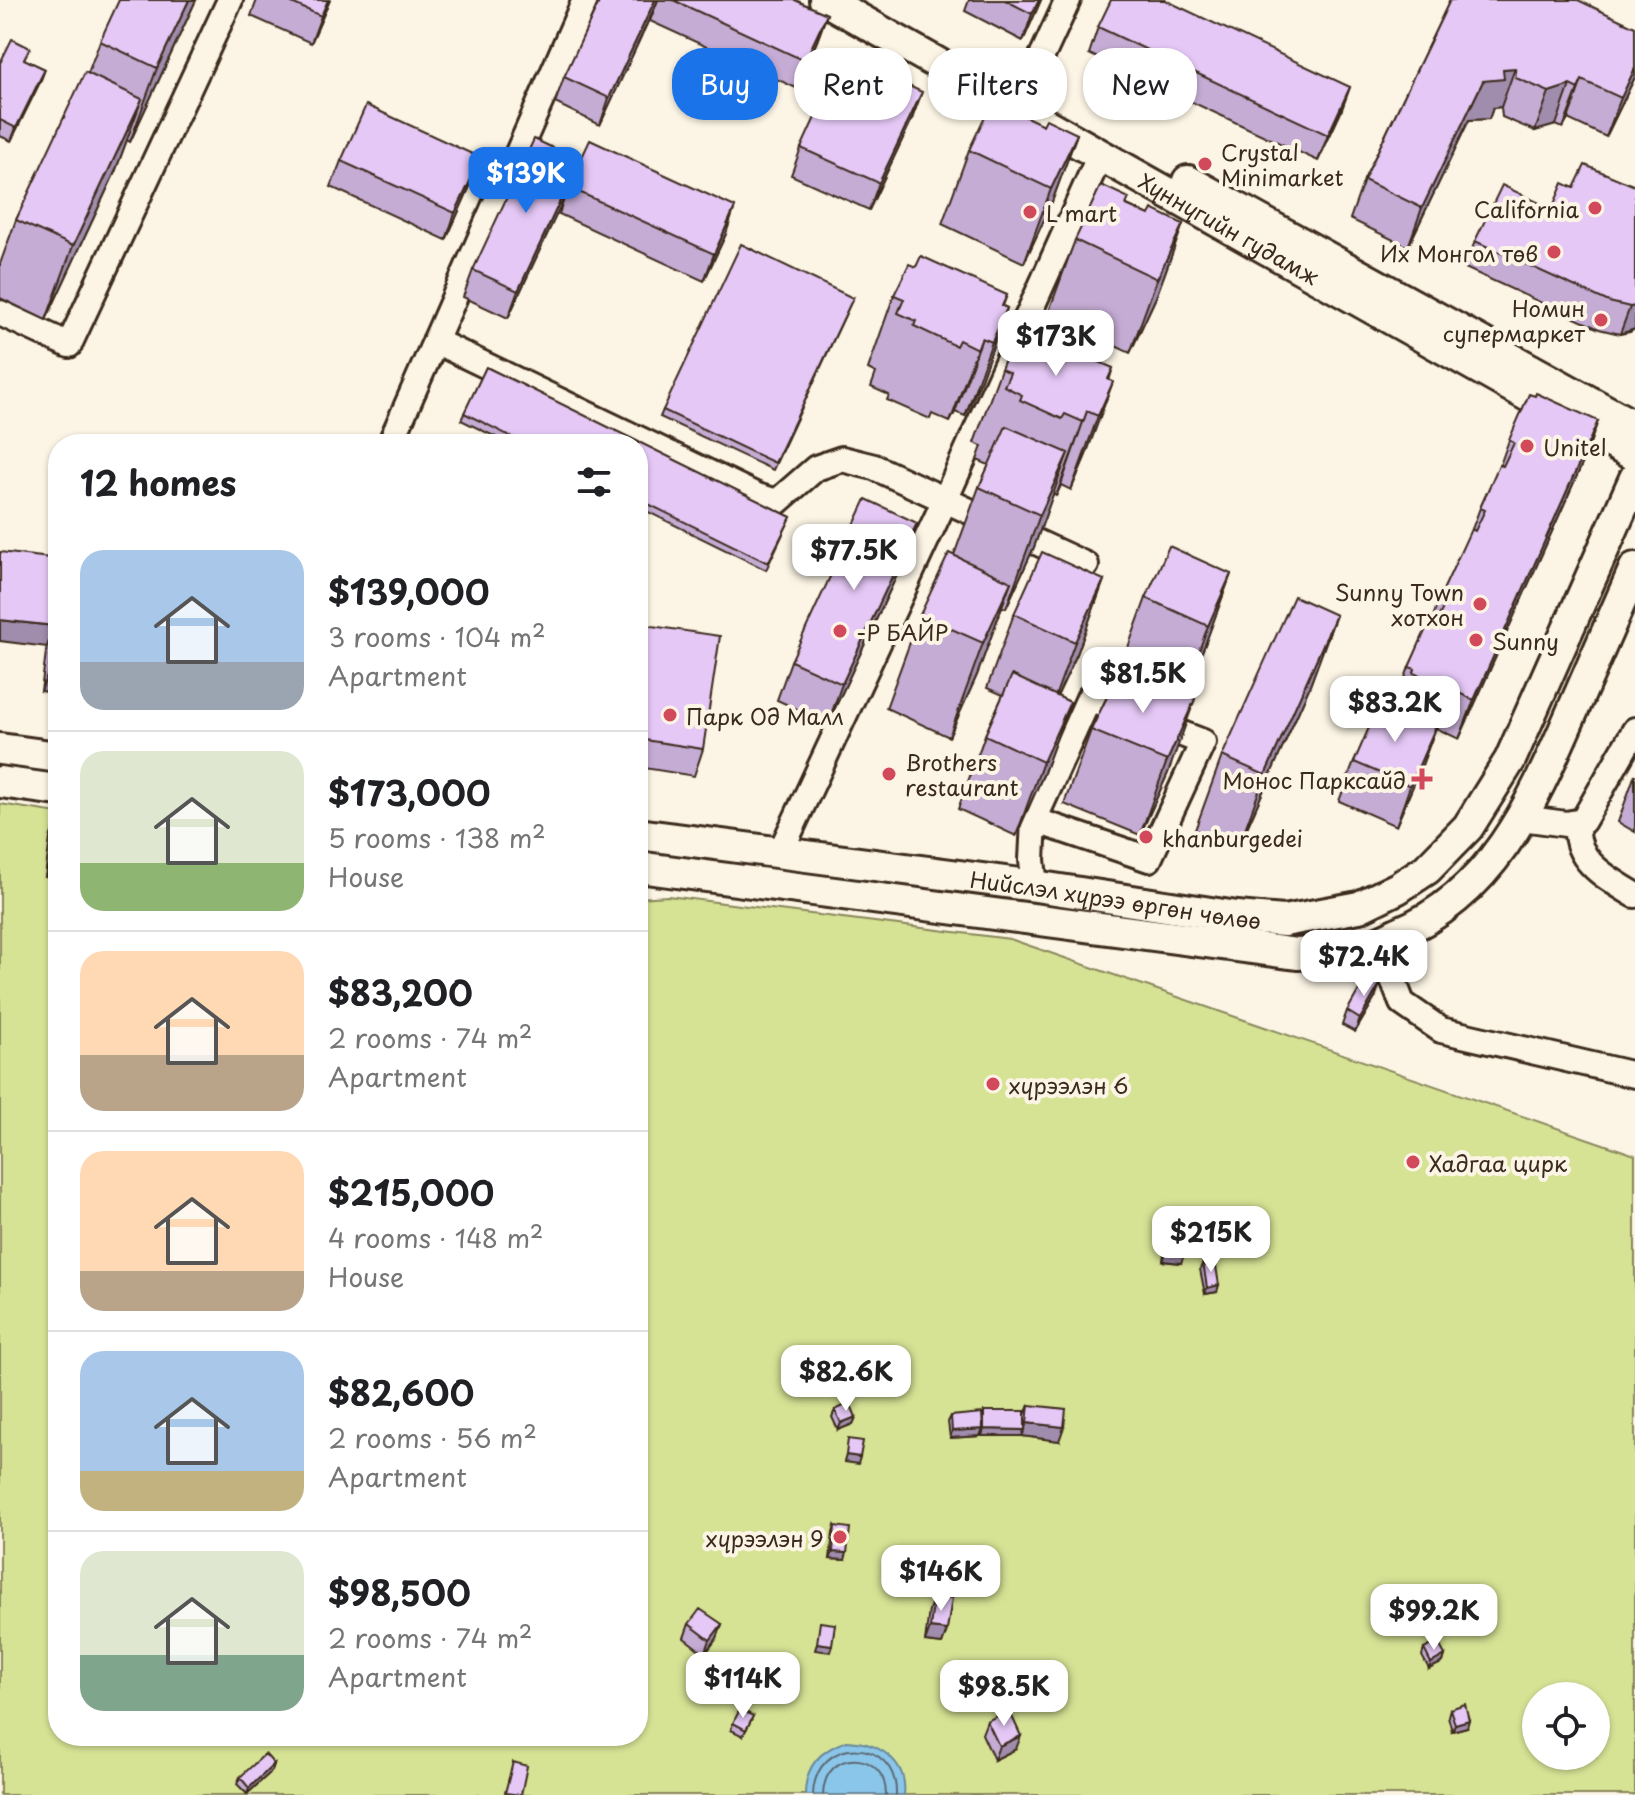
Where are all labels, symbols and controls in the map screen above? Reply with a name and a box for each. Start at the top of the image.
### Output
chip: Buy [672,48,778,120]
chip: Rent [794,48,912,120]
chip: Filters [928,48,1067,120]
chip: New [1083,48,1197,120]
place label: Crystal Minimarket [1221,135,1344,193]
pin: $139K [470,147,582,215]
text: $139K [487,153,566,192]
marker: Crystal Minimarket [1196,155,1214,173]
street label: Хүннүгийн гудамж [1133,164,1325,291]
place label: California [1474,192,1580,225]
place label: L mart [1046,196,1117,229]
marker: California [1586,199,1604,217]
marker: L mart [1021,203,1039,221]
place label: Их Монгол төв [1380,236,1538,269]
marker: Их Монгол төв [1545,243,1563,261]
place label: Номин супермаркет [1443,291,1585,349]
pin: $173K [1000,310,1112,378]
marker: Номин супермаркет [1592,311,1610,329]
text: $173K [1016,316,1096,355]
place label: Unitel [1543,430,1607,463]
marker: Unitel [1518,437,1536,455]
text: 12 homes [80,456,236,508]
icon: filters [572,460,616,504]
pin: $77.5K [789,524,919,592]
text: $77.5K [810,530,898,569]
text: $139,000 [328,565,489,617]
place label: Sunny Town хотхон [1335,575,1464,633]
icon: home [144,582,240,678]
marker: Sunny Town хотхон [1471,595,1489,613]
place label: -Р БАЙР [856,615,948,648]
text: 3 rooms · 104 m² [328,617,546,656]
marker: -Р БАЙР [831,622,849,640]
place label: Sunny [1492,624,1559,657]
marker: Sunny [1467,631,1485,649]
pin: $81.5K [1078,647,1208,715]
text: $81.5K [1100,653,1186,692]
text: Apartment [328,656,467,695]
pin: $83.2K [1330,676,1460,744]
text: $83.2K [1348,682,1442,721]
place label: Парк Од Малл [686,699,844,732]
marker: Парк Од Малл [661,706,679,724]
place label: Brothers restaurant [905,745,1019,803]
place label: Монос Парксайд [1223,763,1406,796]
marker: Brothers restaurant [880,765,898,783]
text: $173,000 [328,766,491,818]
marker: Монос Парксайд [1413,770,1431,788]
icon: home [144,783,240,879]
text: 5 rooms · 138 m² [328,818,546,857]
place label: khanburgedei [1162,821,1303,854]
marker: khanburgedei [1137,828,1155,846]
text: House [328,857,404,896]
street label: Нийслэл хүрээ өргөн чөлөө [968,861,1262,935]
pin: $72.4K [1299,930,1429,998]
text: $72.4K [1318,936,1410,975]
text: $83,200 [328,966,473,1018]
icon: home [144,983,240,1079]
text: 2 rooms · 74 m² [328,1018,532,1057]
text: Apartment [328,1057,467,1096]
place label: хүрээлэн 6 [1009,1068,1128,1101]
marker: хүрээлэн 6 [984,1075,1002,1093]
place label: Хадгаа цирк [1429,1146,1568,1179]
marker: Хадгаа цирк [1404,1153,1422,1171]
text: $215,000 [328,1166,494,1218]
icon: home [144,1183,240,1279]
pin: $215K [1155,1206,1267,1274]
text: $215K [1170,1212,1252,1251]
text: 4 rooms · 148 m² [328,1218,543,1257]
text: House [328,1257,404,1296]
pin: $82.6K [781,1345,911,1413]
text: $82.6K [799,1351,893,1390]
text: $82,600 [328,1366,474,1418]
icon: home [144,1383,240,1479]
text: 2 rooms · 56 m² [328,1418,537,1457]
text: Apartment [328,1457,467,1496]
place label: хүрээлэн 9 [706,1521,824,1554]
marker: хүрээлэн 9 [831,1528,849,1546]
pin: $146K [885,1545,997,1613]
text: $146K [899,1551,983,1590]
text: $98,500 [328,1566,471,1618]
icon: home [144,1583,240,1679]
pin: $99.2K [1369,1584,1499,1652]
text: $99.2K [1388,1590,1480,1629]
text: 2 rooms · 74 m² [328,1618,532,1657]
pin: $114K [687,1652,799,1720]
text: Apartment [328,1657,467,1696]
text: $114K [704,1658,782,1697]
pin: $98.5K [939,1660,1069,1728]
text: $98.5K [958,1666,1050,1705]
map controls [1522,1682,1610,1770]
button: locate [1522,1682,1610,1770]

